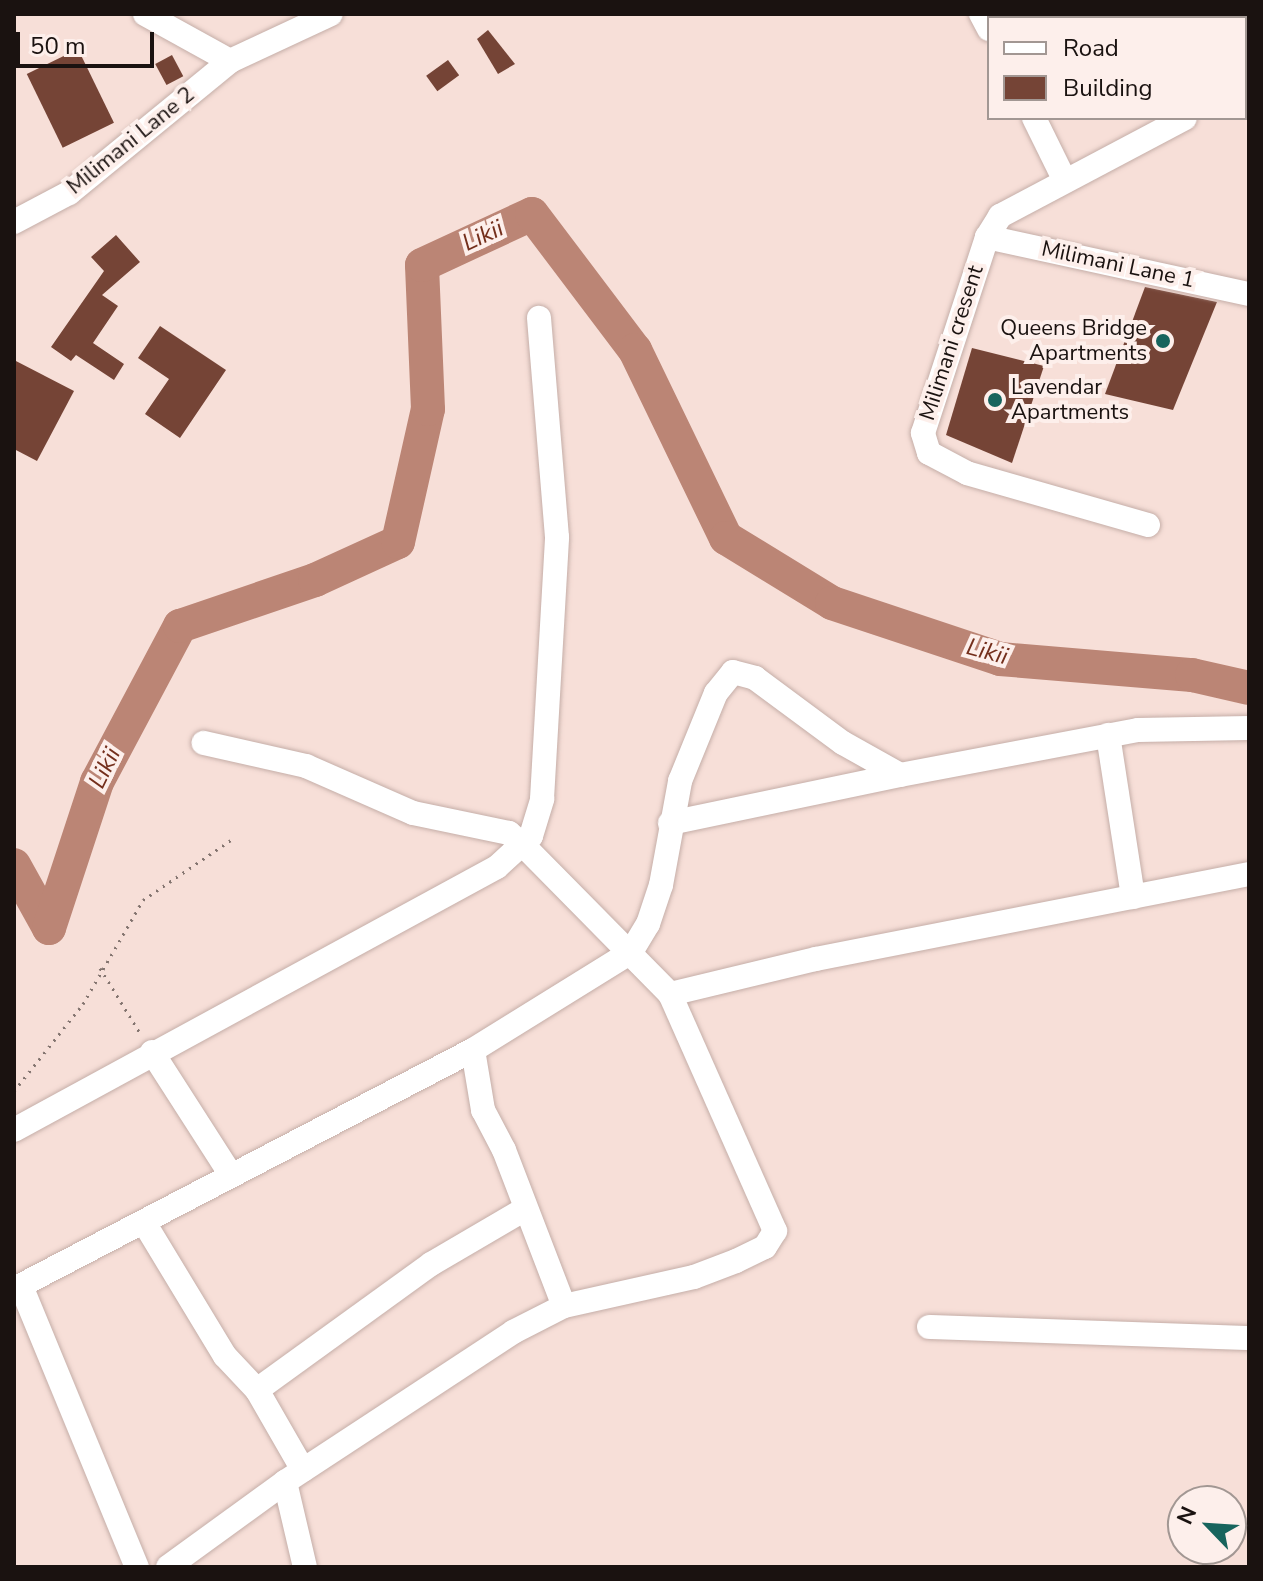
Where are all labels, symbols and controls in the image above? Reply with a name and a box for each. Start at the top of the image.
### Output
scale bar [20,16,158,66]
legend [987,16,1247,120]
text: 50 m [30,30,86,62]
text: Road [1063,32,1119,64]
text: Building [1063,72,1153,104]
street label: Milimani Lane 2 [62,82,200,200]
water label: Likii [458,214,508,258]
street label: Milimani Lane 1 [1039,236,1197,294]
street label: Milimani cresent [915,262,989,424]
place label: Queens Bridge Apartments [1000,315,1147,366]
marker: Queens Bridge Apartments [1154,332,1172,350]
place label: Lavendar Apartments [1011,374,1129,426]
marker: Lavendar Apartments [986,391,1004,409]
water label: Likii [963,633,1011,671]
water label: Likii [83,743,127,793]
north arrow [1167,1485,1247,1565]
text: N [1170,1502,1204,1530]

